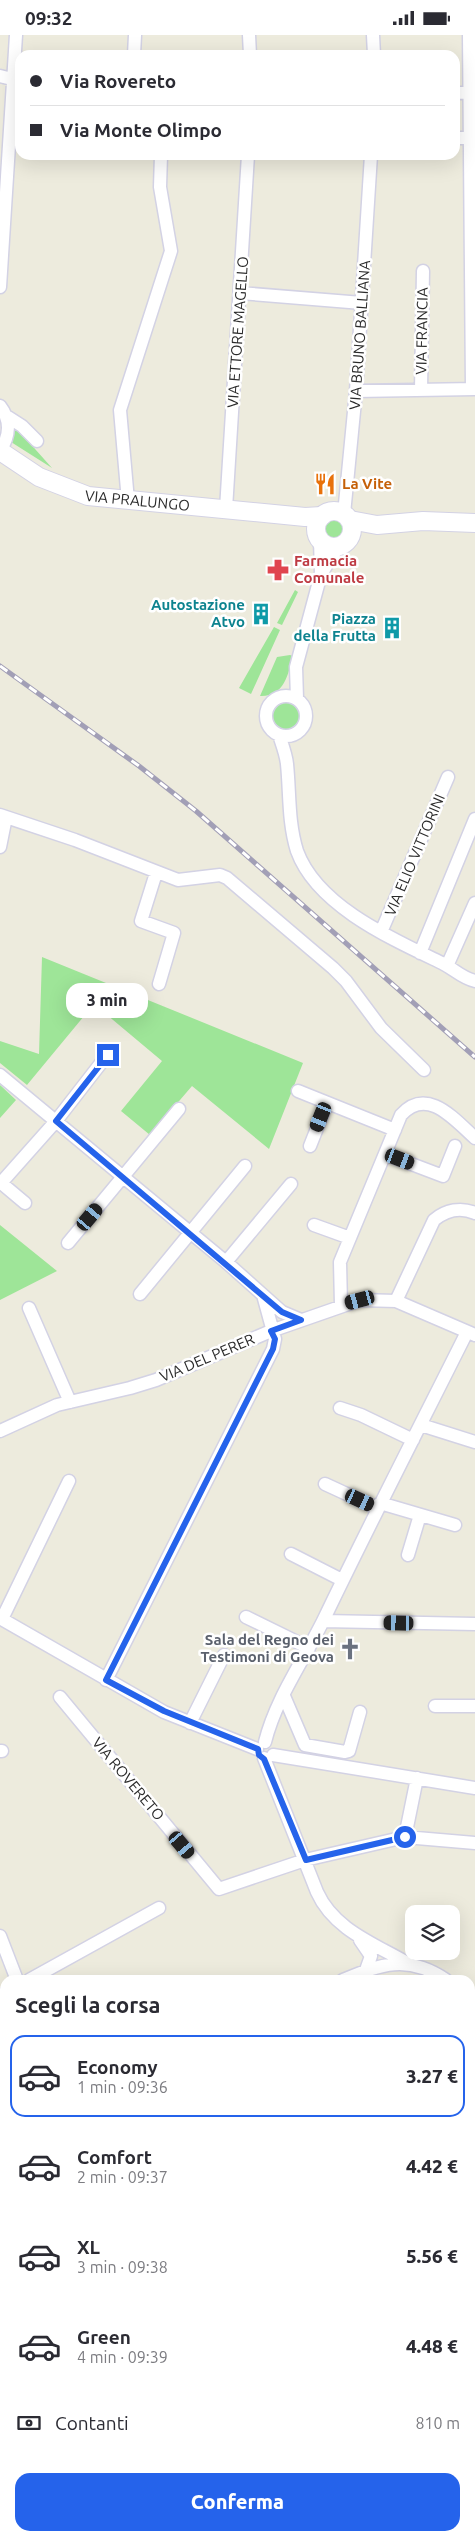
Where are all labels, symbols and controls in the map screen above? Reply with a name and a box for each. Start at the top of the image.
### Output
text: 09:32 [25,7,73,29]
text: Via Rovereto [60,70,176,92]
text: Via Monte Olimpo [60,119,222,141]
street label: VIA ETTORE MAGELLO [224,256,251,408]
street label: VIA BRUNO BALLIANA [346,259,373,410]
street label: VIA FRANCIA [412,287,431,375]
restaurant icon: La Vite [312,471,338,497]
place label: La Vite [342,475,392,492]
street label: VIA PRALUNGO [84,487,191,514]
place label: Farmacia Comunale [294,552,364,586]
pharmacy icon: Farmacia Comunale [265,557,291,583]
place label: Autostazione Atvo [151,596,245,630]
building icon: Autostazione Atvo [248,601,274,627]
place label: Piazza della Frutta [293,610,376,644]
building icon: Piazza della Frutta [379,615,405,641]
street label: VIA ELIO VITTORINI [381,791,448,918]
callout: 3 min [67,983,149,1017]
text: 3 min [87,991,127,1009]
route end [97,1044,119,1066]
car [308,1100,333,1134]
car [383,1147,416,1171]
car [74,1201,105,1233]
car [343,1289,376,1311]
street label: VIA DEL PERER [157,1330,257,1385]
car [343,1487,376,1513]
car [383,1615,414,1631]
place label: Sala del Regno dei Testimoni di Geova [201,1631,334,1665]
church icon: Sala del Regno dei Testimoni di Geova [337,1636,363,1662]
street label: VIA ROVERETO [89,1734,168,1824]
route start [394,1826,416,1848]
car [166,1829,197,1861]
map controls [405,1905,460,1960]
button: layers [405,1905,460,1960]
text: Scegli la corsa [15,1992,161,2017]
icon: car [17,2054,62,2099]
text: Economy [77,2056,158,2078]
text: 3.27 € [406,2065,458,2087]
text: 1 min · 09:36 [77,2078,168,2096]
icon: car [17,2144,62,2189]
text: Comfort [77,2146,152,2168]
text: 4.42 € [406,2155,458,2177]
text: 2 min · 09:37 [77,2168,168,2186]
icon: car [17,2234,62,2279]
text: XL [77,2236,100,2258]
text: 5.56 € [406,2245,458,2267]
text: 3 min · 09:38 [77,2258,168,2276]
icon: car [17,2324,62,2369]
text: Green [77,2326,131,2348]
text: 4.48 € [406,2335,458,2357]
text: 4 min · 09:39 [77,2348,168,2366]
icon: cash [15,2409,43,2437]
text: Contanti [55,2412,129,2434]
text: 810 m [415,2414,460,2432]
button: Conferma [15,2473,460,2531]

